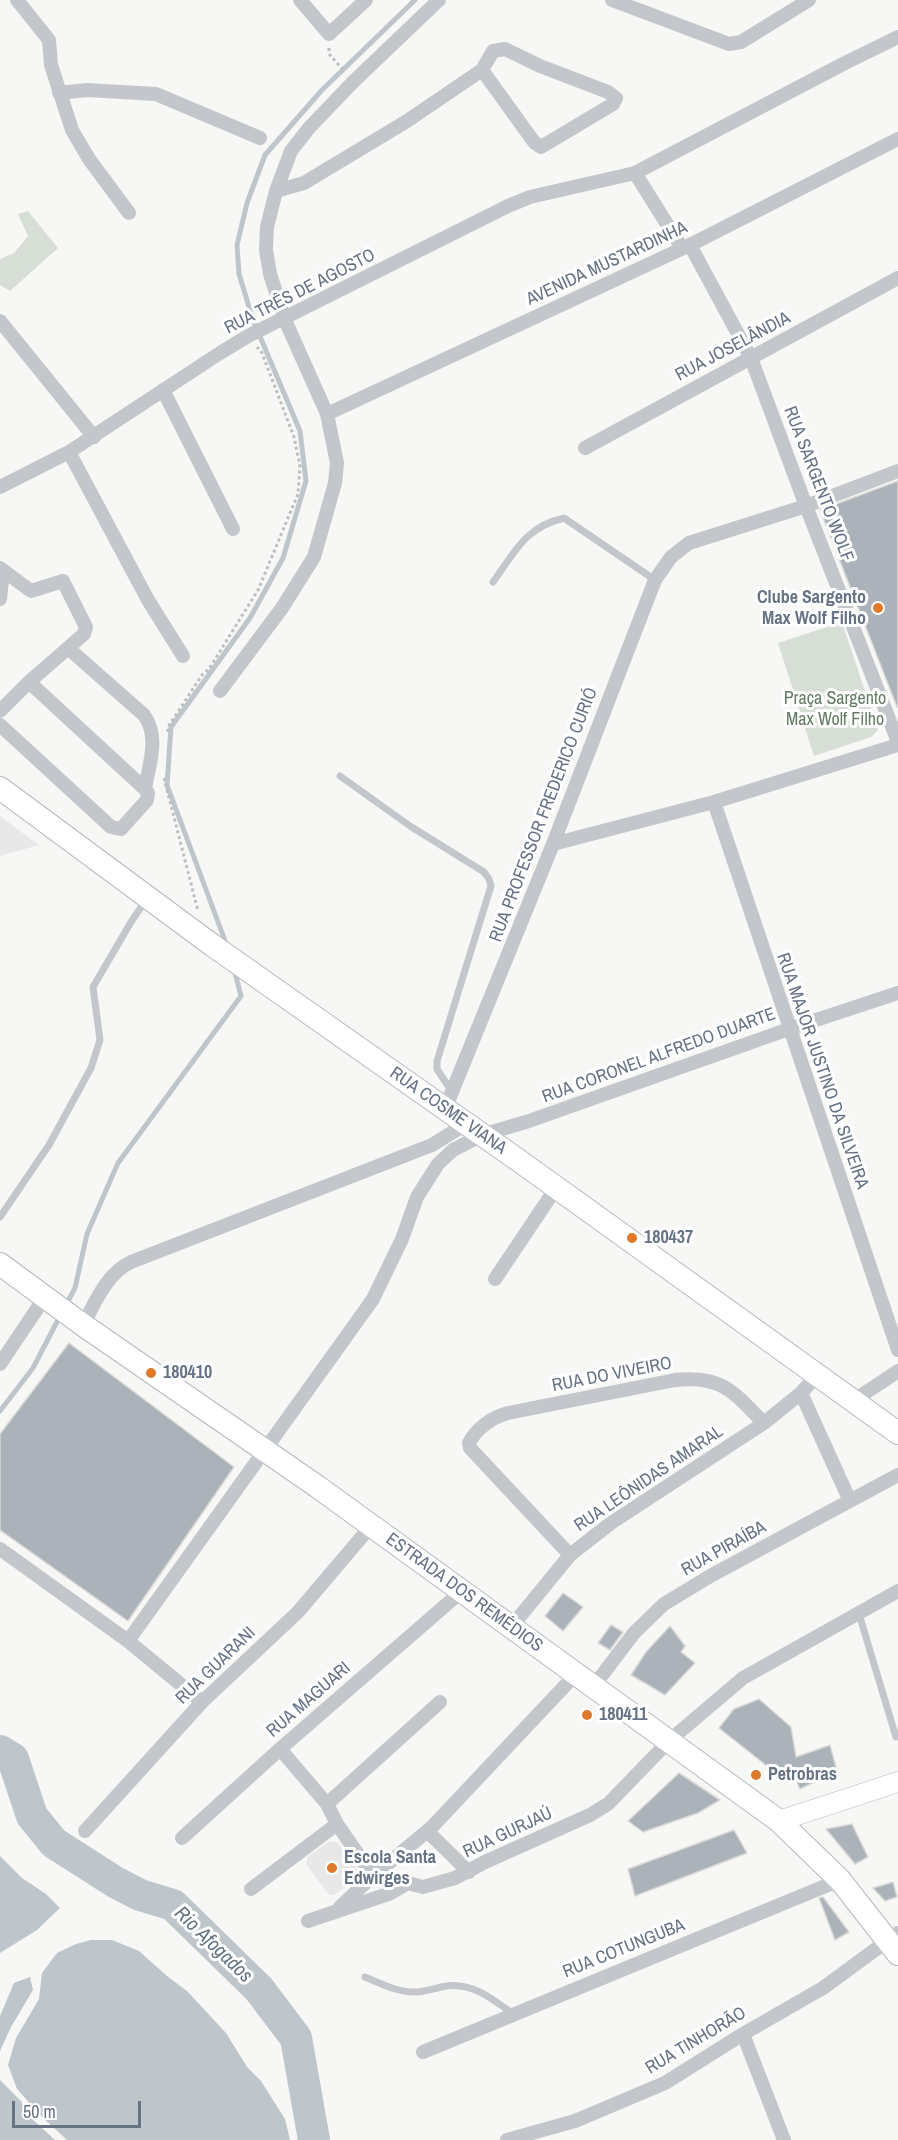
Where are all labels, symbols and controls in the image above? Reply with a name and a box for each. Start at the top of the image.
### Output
street label: AVENIDA MUSTARDINHA [523,217,691,311]
street label: RUA TRÊS DE AGOSTO [221,245,379,339]
street label: RUA JOSELÂNDIA [672,308,794,386]
street label: RUA SARGENTO WOLF [778,403,858,565]
place label: Clube Sargento Max Wolf Filho [757,587,866,630]
marker: Clube Sargento Max Wolf Filho [871,601,885,615]
street label: RUA PROFESSOR FREDERICO CURIÓ [485,685,603,945]
park label: Praça Sargento Max Wolf Filho [784,688,886,730]
street label: RUA MAJOR JUSTINO DA SILVEIRA [771,950,873,1192]
street label: RUA CORONEL ALFREDO DUARTE [539,1004,779,1108]
street label: RUA COSME VIANA [385,1063,511,1159]
place label: 180437 [644,1227,693,1249]
marker: 180437 [625,1231,639,1245]
street label: RUA DO VIVEIRO [550,1353,674,1397]
place label: 180410 [163,1362,212,1384]
marker: 180410 [144,1366,158,1380]
street label: RUA LEÔNIDAS AMARAL [571,1421,727,1537]
street label: RUA PIRAÍBA [678,1517,770,1581]
street label: ESTRADA DOS REMÉDIOS [381,1529,547,1657]
street label: RUA GUARANI [172,1623,260,1709]
street label: RUA MAGUARI [263,1658,355,1742]
place label: 180411 [599,1704,647,1726]
marker: 180411 [580,1708,594,1722]
place label: Petrobras [768,1764,837,1786]
marker: Petrobras [749,1768,763,1782]
street label: RUA GURJAÚ [460,1803,556,1863]
place label: Escola Santa Edwirges [344,1847,436,1890]
marker: Escola Santa Edwirges [325,1861,339,1875]
water label: Rio Afogados [169,1902,257,1988]
street label: RUA COTUNGUBA [560,1915,688,1983]
street label: RUA TINHORÃO [642,2003,750,2079]
scale bar [15,2089,144,2127]
text: 50 m [23,2099,56,2124]

